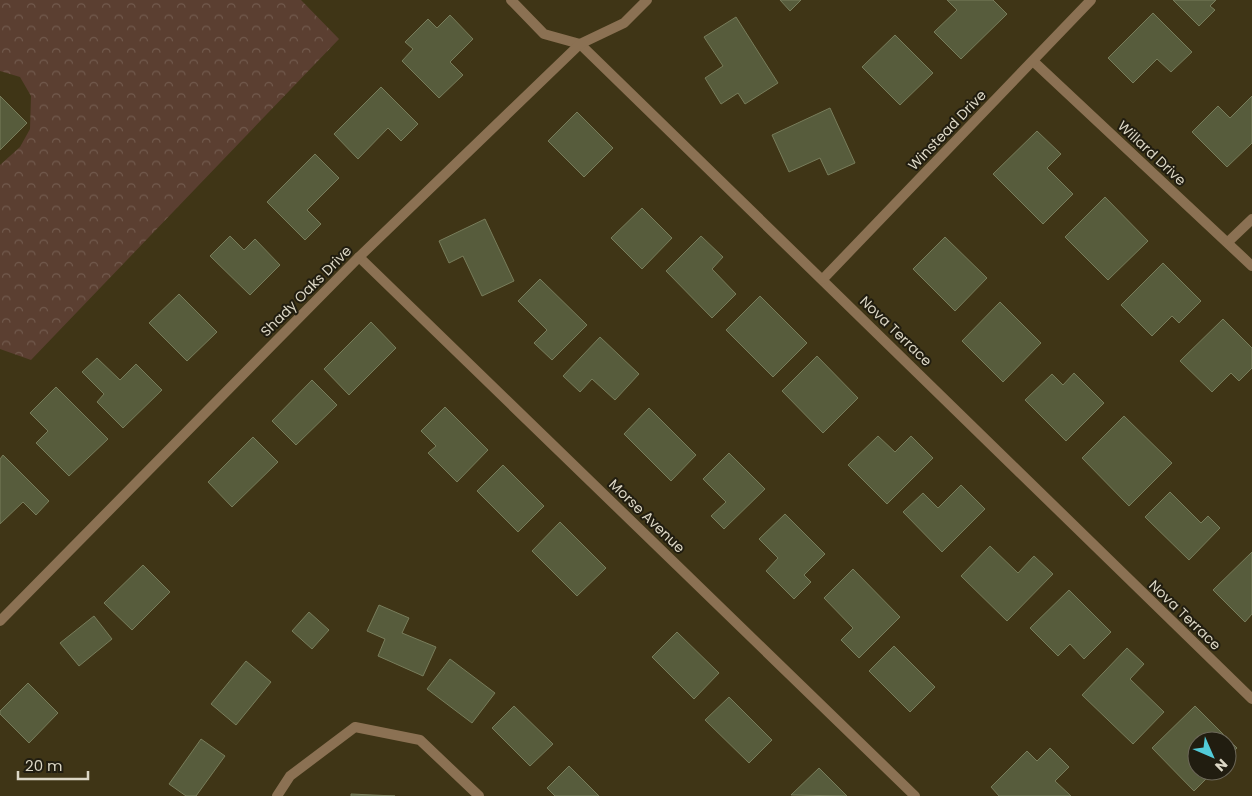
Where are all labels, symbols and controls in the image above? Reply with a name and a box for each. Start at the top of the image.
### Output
street label: Winstead Drive [903,85,991,175]
street label: Willard Drive [1113,116,1191,190]
street label: Shady Oaks Drive [256,241,356,341]
street label: Nova Terrace [856,291,937,371]
street label: Morse Avenue [605,475,690,558]
street label: Nova Terrace [1145,575,1226,655]
north arrow [1187,731,1237,781]
scale bar [18,748,88,780]
text: N [1210,754,1232,776]
text: 20 m [25,755,63,776]

